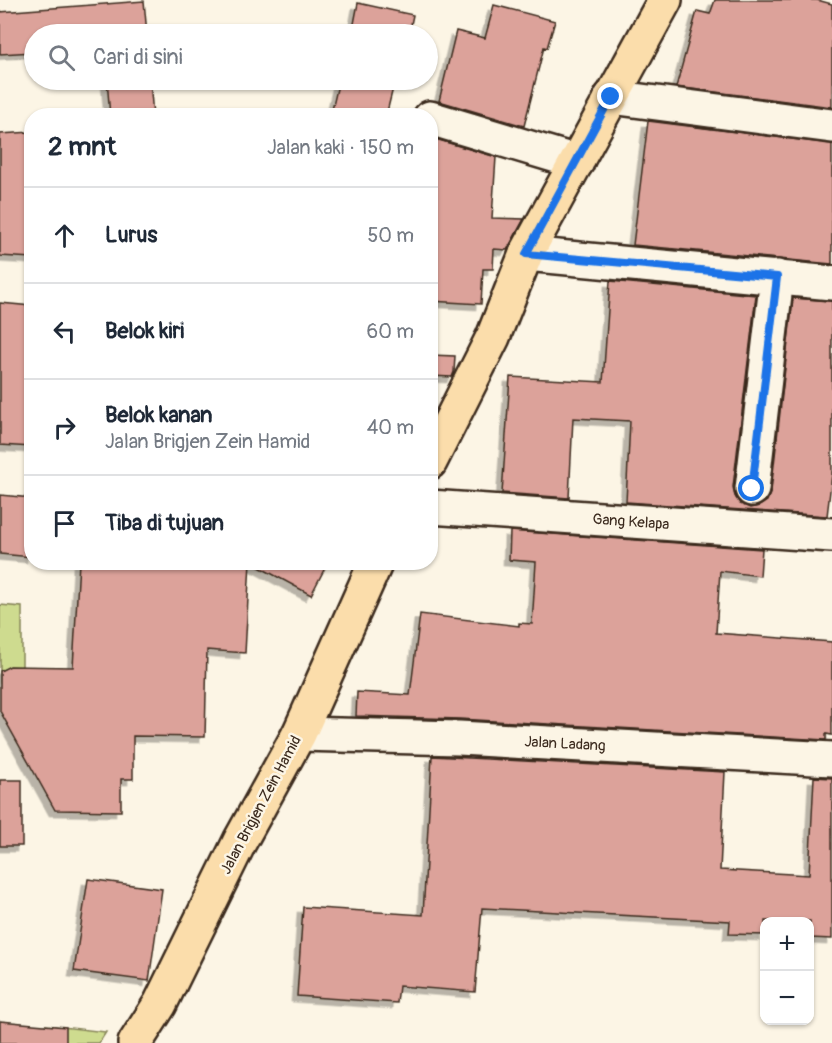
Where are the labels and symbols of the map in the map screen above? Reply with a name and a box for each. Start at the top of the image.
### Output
route end [597,83,623,109]
route start [738,475,764,501]
street label: Gang Kelapa [592,510,670,534]
street label: Jalan Ladang [524,732,606,756]
street label: Jalan Brigjen Zein Hamid [216,733,306,877]

